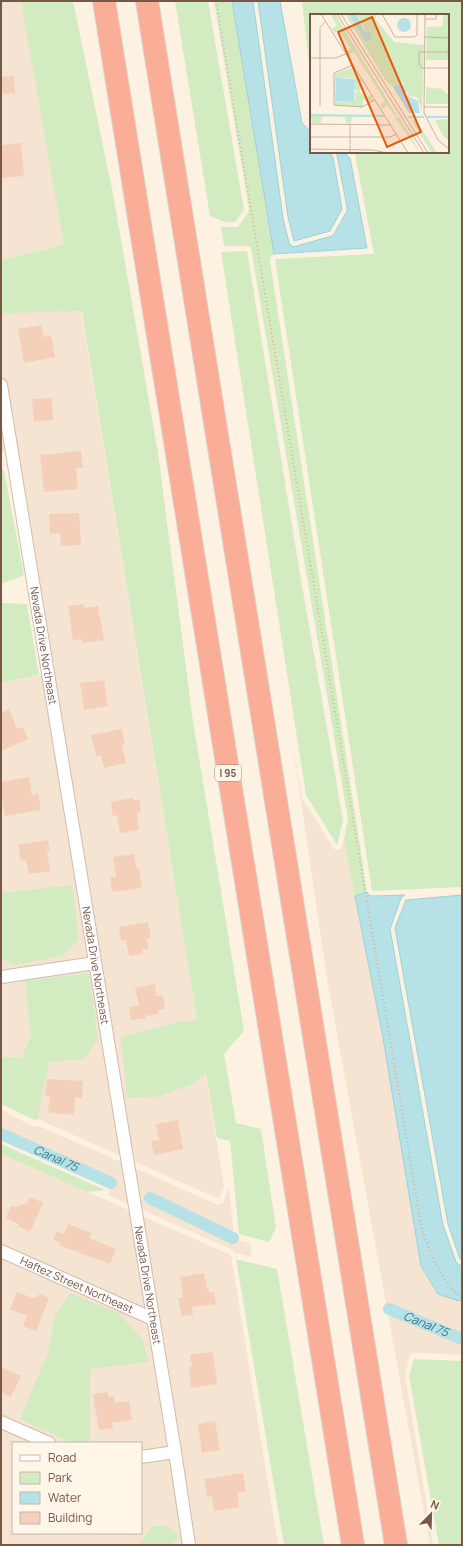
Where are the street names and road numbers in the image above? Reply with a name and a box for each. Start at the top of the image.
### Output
street label: Nevada Drive Northeast [27,585,61,706]
road number: I 95 [215,765,241,781]
street label: Nevada Drive Northeast [79,905,113,1025]
street label: Nevada Drive Northeast [131,1225,165,1345]
street label: Haftez Street Northeast [18,1253,136,1316]

